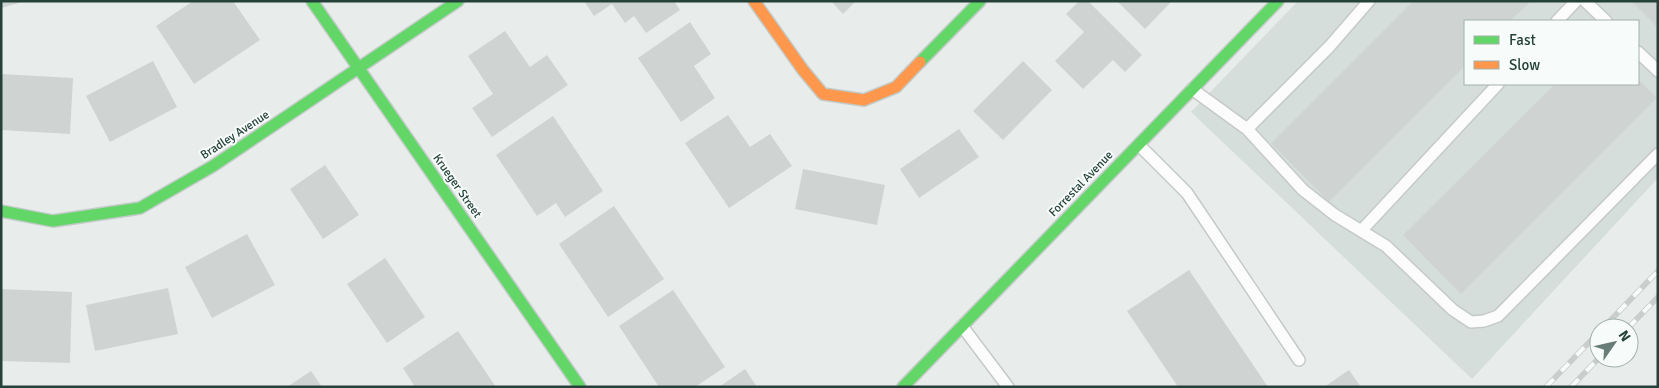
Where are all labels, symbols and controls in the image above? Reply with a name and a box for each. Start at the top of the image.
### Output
legend [1464,20,1639,85]
text: Fast [1509,31,1536,49]
text: Slow [1509,56,1540,74]
street label: Bradley Avenue [198,107,272,163]
street label: Forrestal Avenue [1046,148,1116,220]
street label: Krueger Street [429,151,485,221]
north arrow [1589,318,1639,368]
text: N [1615,327,1634,345]

